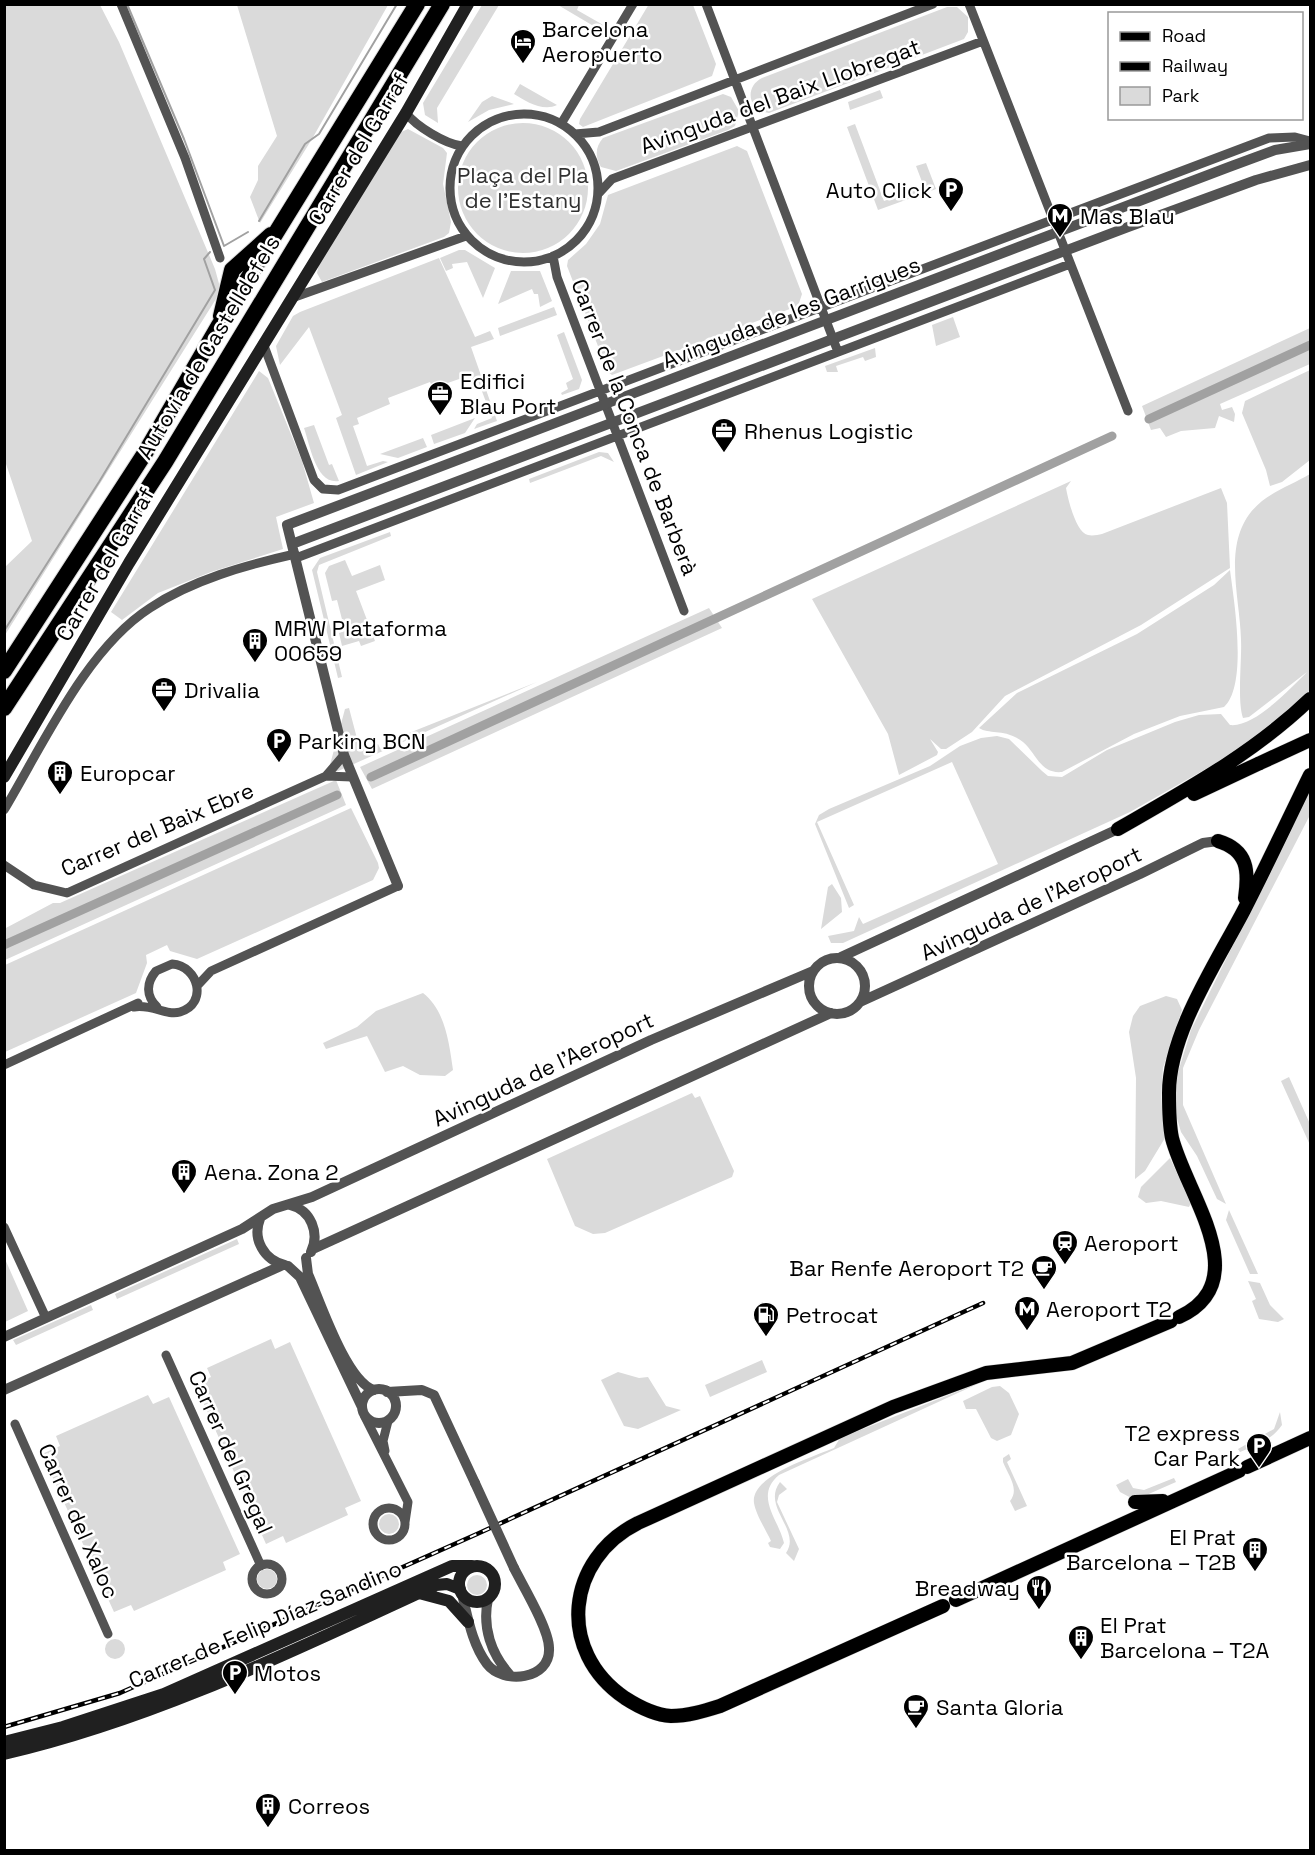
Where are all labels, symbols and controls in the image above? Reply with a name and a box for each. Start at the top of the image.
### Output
legend [1108,12,1303,120]
place label: Barcelona Aeropuerto [542,15,663,68]
text: Road [1162,24,1206,47]
hotel icon: Barcelona Aeropuerto [508,27,538,65]
street label: Avinguda del Baix Llobregat [636,32,924,160]
text: Railway [1162,54,1228,77]
street label: Carrer del Garraf [301,67,415,230]
text: Park [1162,84,1200,107]
park label: Plaça del Pla de l'Estany [457,161,589,214]
parking icon: Auto Click [936,175,966,213]
place label: Auto Click [826,176,932,204]
metro station icon: Mas Blau [1045,201,1075,239]
place label: Mas Blau [1080,202,1175,230]
street label: Autovia de Castelldefels [130,230,286,464]
street label: Avinguda de les Garrigues [658,250,924,374]
street label: Carrer de la Conca de Barberà [565,275,705,579]
place label: Edifici Blau Port [460,367,556,420]
office icon: Edifici Blau Port [425,379,455,417]
office icon: Rhenus Logistic [709,416,739,454]
place label: Rhenus Logistic [744,417,913,445]
street label: Carrer del Garraf [50,482,161,646]
place label: MRW Plataforma 00659 [274,614,447,667]
building icon: MRW Plataforma 00659 [240,626,270,664]
office icon: Drivalia [149,675,179,713]
place label: Drivalia [184,676,260,704]
parking icon: Parking BCN [264,726,294,764]
place label: Parking BCN [298,727,426,755]
building icon: Europcar [45,758,75,796]
place label: Europcar [80,759,176,787]
street label: Carrer del Baix Ebre [56,776,258,882]
street label: Avinguda de l'Aeroport [916,839,1146,967]
street label: Avinguda de l'Aeroport [428,1005,658,1133]
building icon: Aena. Zona 2 [169,1157,199,1195]
place label: Aena. Zona 2 [204,1158,339,1186]
station icon: Aeroport [1050,1228,1080,1266]
place label: Aeroport [1084,1229,1179,1257]
cafe icon: Bar Renfe Aeroport T2 [1029,1253,1059,1291]
place label: Bar Renfe Aeroport T2 [789,1254,1024,1282]
metro station icon: Aeroport T2 [1012,1294,1042,1332]
place label: Aeroport T2 [1046,1295,1172,1323]
fuel station icon: Petrocat [751,1300,781,1338]
place label: Petrocat [786,1301,878,1329]
street label: Carrer del Gregal [182,1366,280,1538]
place label: T2 express Car Park [1125,1419,1240,1472]
parking icon: T2 express Car Park [1244,1431,1274,1469]
street label: Carrer del Xaloc [32,1439,126,1603]
place label: El Prat Barcelona – T2B [1066,1523,1236,1576]
building icon: El Prat Barcelona – T2B [1240,1535,1270,1573]
street label: Carrer de Felip Díaz Sandino [124,1554,406,1694]
restaurant icon: Breadway [1024,1573,1054,1611]
place label: Breadway [915,1574,1020,1602]
place label: El Prat Barcelona – T2A [1100,1611,1269,1664]
building icon: El Prat Barcelona – T2A [1066,1623,1096,1661]
parking icon: Motos [220,1658,250,1696]
place label: Motos [254,1659,321,1687]
cafe icon: Santa Gloria [901,1692,931,1730]
place label: Santa Gloria [936,1693,1064,1721]
building icon: Correos [253,1791,283,1829]
place label: Correos [288,1792,370,1820]

